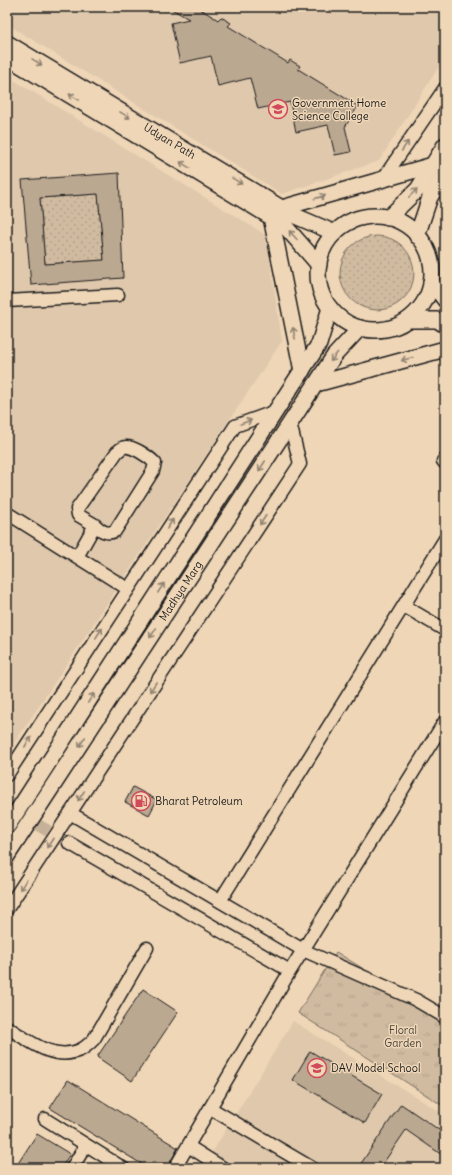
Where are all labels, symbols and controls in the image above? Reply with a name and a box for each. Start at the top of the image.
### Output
one-way arrow [31,58,43,66]
one-way arrow [68,93,80,101]
place label: Government Home Science College [292,96,386,123]
school or university icon: Government Home Science College [267,98,289,120]
one-way arrow [119,111,131,119]
street label: Udyan Path [141,120,198,162]
one-way arrow [401,141,409,152]
one-way arrow [179,160,191,168]
one-way arrow [231,177,242,185]
one-way arrow [408,189,418,198]
one-way arrow [313,193,326,200]
one-way arrow [289,230,298,241]
one-way arrow [290,327,298,340]
one-way arrow [330,352,338,363]
one-way arrow [401,356,414,363]
one-way arrow [240,417,252,425]
one-way arrow [258,460,266,472]
one-way arrow [259,514,267,525]
one-way arrow [166,519,175,530]
street label: Madhya Marg [156,558,205,623]
one-way arrow [157,583,165,594]
one-way arrow [96,627,104,639]
one-way arrow [149,627,157,638]
one-way arrow [149,682,157,693]
one-way arrow [87,693,95,704]
one-way arrow [78,736,86,747]
one-way arrow [24,737,32,748]
one-way arrow [77,790,85,802]
fuel station icon: Bharat Petroleum [130,790,152,812]
place label: Bharat Petroleum [155,794,243,808]
one-way arrow [46,837,54,848]
one-way arrow [19,879,27,890]
park label: Floral Garden [384,1023,422,1050]
school or university icon: DAV Model School [306,1057,328,1079]
place label: DAV Model School [331,1061,420,1075]

